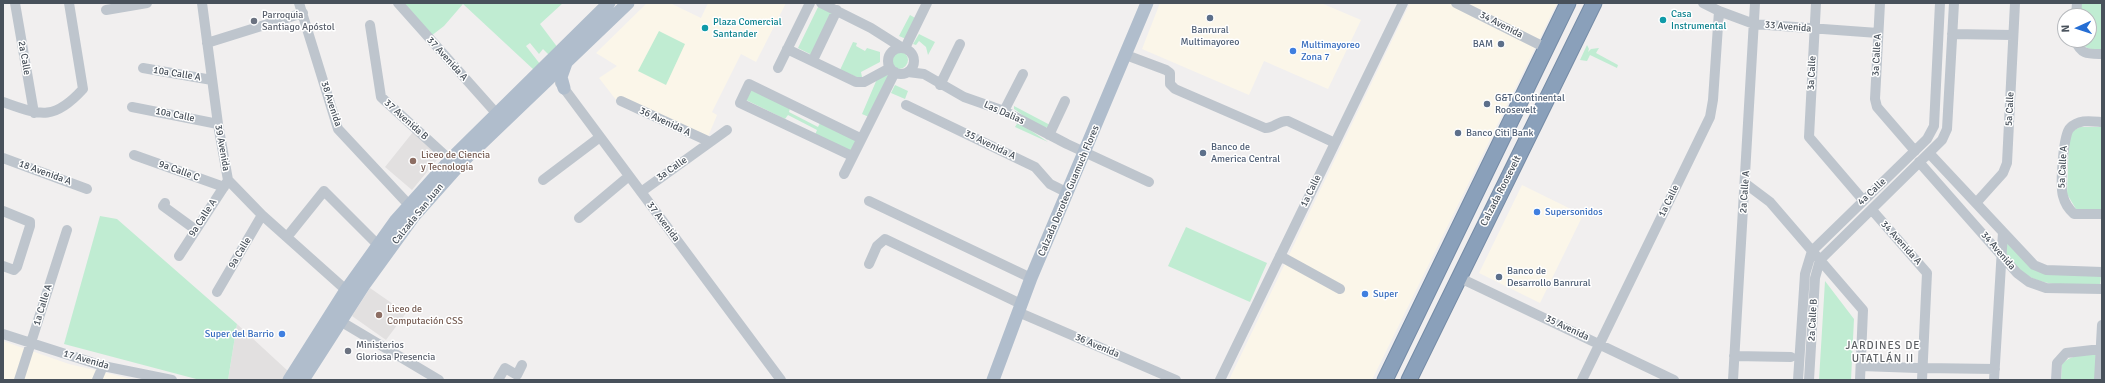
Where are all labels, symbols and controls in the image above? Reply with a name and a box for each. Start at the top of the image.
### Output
place label: Casa Instrumental [1671,8,1726,32]
north arrow [2057,8,2097,48]
place label: Parroquia Santiago Apóstol [262,9,335,32]
street label: 34 Avenida [1477,9,1525,41]
marker: Banrural Multimayoreo [1205,13,1215,23]
marker: Casa Instrumental [1658,15,1668,25]
marker: Parroquia Santiago Apóstol [249,16,259,26]
place label: Plaza Comercial Santander [713,16,782,40]
street label: 33 Avenida [1764,19,1812,35]
marker: Plaza Comercial Santander [700,23,710,33]
place label: Banrural Multimayoreo [1181,24,1239,48]
text: N [2059,24,2072,33]
street label: 3a Calle A [1870,33,1884,77]
street label: 37 Avenida A [424,34,470,84]
place label: BAM [1473,38,1493,50]
place label: Multimayoreo Zona 7 [1301,39,1360,62]
marker: BAM [1496,39,1506,49]
street label: 2a Calle [15,40,33,76]
marker: Multimayoreo Zona 7 [1288,46,1298,56]
street label: 3a Calle [1805,56,1819,90]
street label: 10a Calle A [152,64,202,84]
street label: 38 Avenida [318,80,344,128]
place label: G&T Continental Roosevelt [1495,92,1565,116]
street label: 5a Calle [2003,92,2017,126]
street label: 37 Avenida B [381,97,431,143]
street label: Las Dalias [982,99,1026,127]
marker: G&T Continental Roosevelt [1482,99,1492,109]
street label: 10a Calle [154,105,196,125]
street label: 36 Avenida A [637,105,693,139]
street label: 39 Avenida [212,124,232,172]
street label: Calzada Doroteo Guamuch Flores [1036,124,1102,258]
place label: Banco Citi Bank [1466,127,1533,139]
street label: 35 Avenida A [963,128,1017,162]
marker: Banco Citi Bank [1453,128,1463,138]
place label: Banco de America Central [1211,141,1280,164]
street label: 5a Calle A [2056,145,2070,189]
marker: Banco de America Central [1198,148,1208,158]
place label: Liceo de Ciencia y Tecnología [421,149,490,172]
street label: 3a Calle [654,154,690,184]
street label: Calzada Roosevelt [1478,154,1524,228]
marker: Liceo de Ciencia y Tecnología [408,156,418,166]
street label: 18 Avenida A [17,158,73,188]
street label: 9a Calle C [157,158,201,184]
street label: 2a Calle A [1738,170,1752,214]
street label: 1a Calle [1298,173,1324,209]
street label: 4a Calle [1855,176,1889,208]
street label: Calzada San Juan [390,181,446,247]
street label: 1a Calle [1656,183,1682,219]
street label: 9a Calle A [186,197,220,239]
street label: 37 Avenida [644,200,682,244]
place label: Supersonidos [1545,206,1603,218]
marker: Supersonidos [1532,207,1542,217]
street label: 34 Avenida A [1878,218,1924,268]
street label: 34 Avenida [1978,229,2018,273]
street label: 9a Calle [226,235,254,271]
place label: Banco de Desarrollo Banrural [1507,265,1591,288]
marker: Banco de Desarrollo Banrural [1494,272,1504,282]
street label: 1a Calle A [31,283,55,327]
place label: Super [1373,288,1398,300]
marker: Super [1360,289,1370,299]
street label: 2a Calle B [1806,298,1820,342]
place label: Liceo de Computación CSS [387,303,463,326]
marker: Liceo de Computación CSS [374,310,384,320]
street label: 35 Avenida [1543,313,1591,343]
place label: Super del Barrio [205,328,274,340]
marker: Super del Barrio [277,329,287,339]
street label: 36 Avenida [1073,331,1121,361]
place label: Ministerios Gloriosa Presencia [356,339,435,362]
district label: JARDINES DE UTATLÁN II [1845,339,1921,365]
marker: Ministerios Gloriosa Presencia [343,346,353,356]
street label: 17 Avenida [62,348,110,372]

